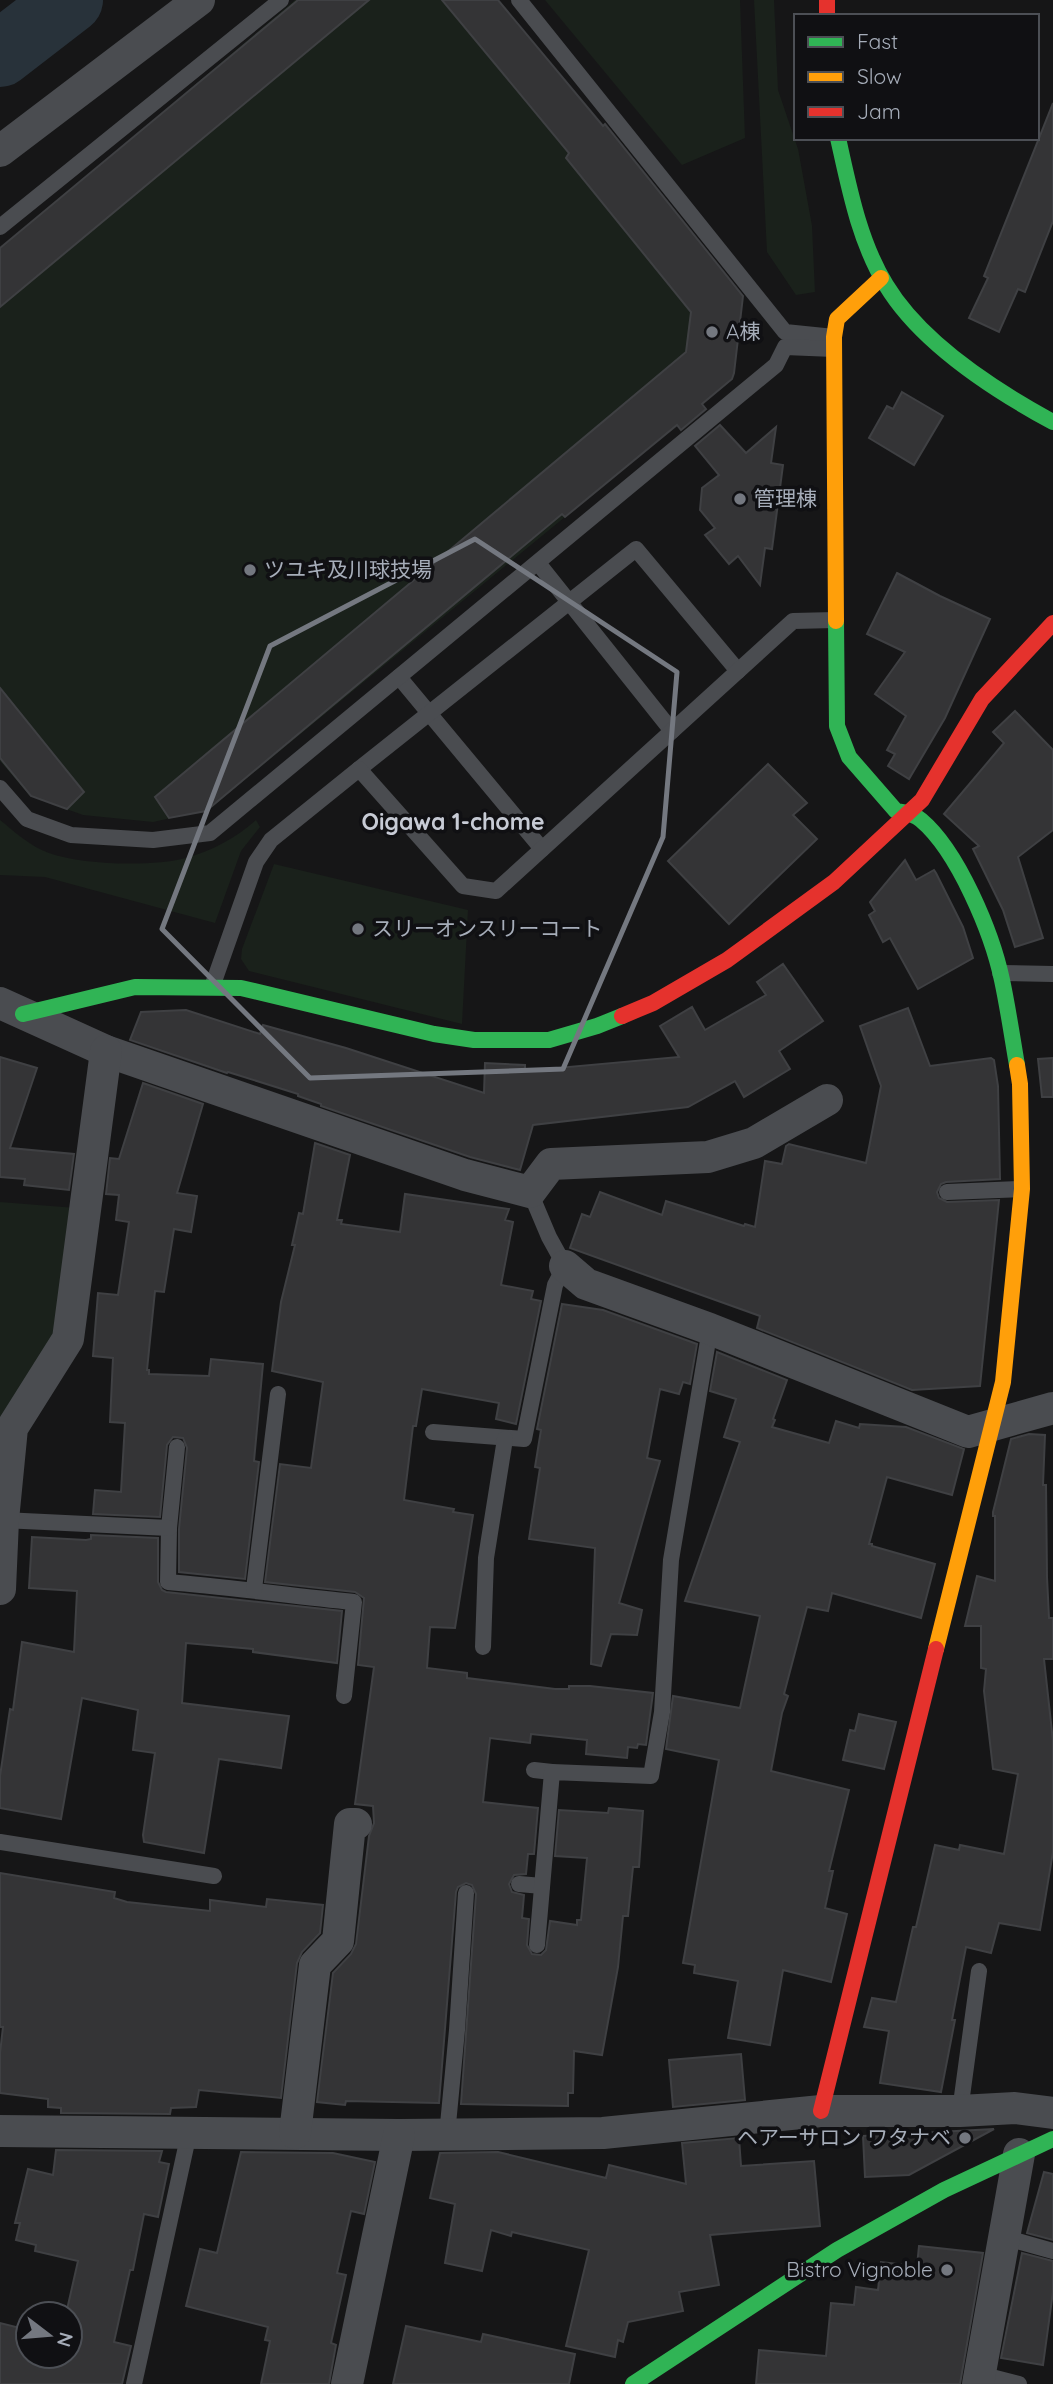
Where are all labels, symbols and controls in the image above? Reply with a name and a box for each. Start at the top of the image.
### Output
legend [794,14,1039,140]
text: Fast [857,28,898,54]
text: Slow [857,63,902,89]
text: Jam [857,98,901,124]
place label: A棟 [726,318,761,344]
marker: A棟 [704,324,720,340]
place label: 管理棟 [754,485,817,511]
marker: 管理棟 [732,491,748,507]
place label: ツユキ及川球技場 [264,556,432,582]
marker: ツユキ及川球技場 [242,562,258,578]
district label: Oigawa 1-chome [361,807,545,836]
place label: スリーオンスリーコート [372,915,603,941]
marker: スリーオンスリーコート [350,921,366,937]
place label: ヘアーサロン ワタナベ [737,2124,951,2150]
marker: ヘアーサロン ワタナベ [957,2130,973,2146]
place label: Bistro Vignoble [786,2256,933,2282]
marker: Bistro Vignoble [939,2262,955,2278]
north arrow [14,2300,84,2370]
text: N [52,2330,79,2350]

